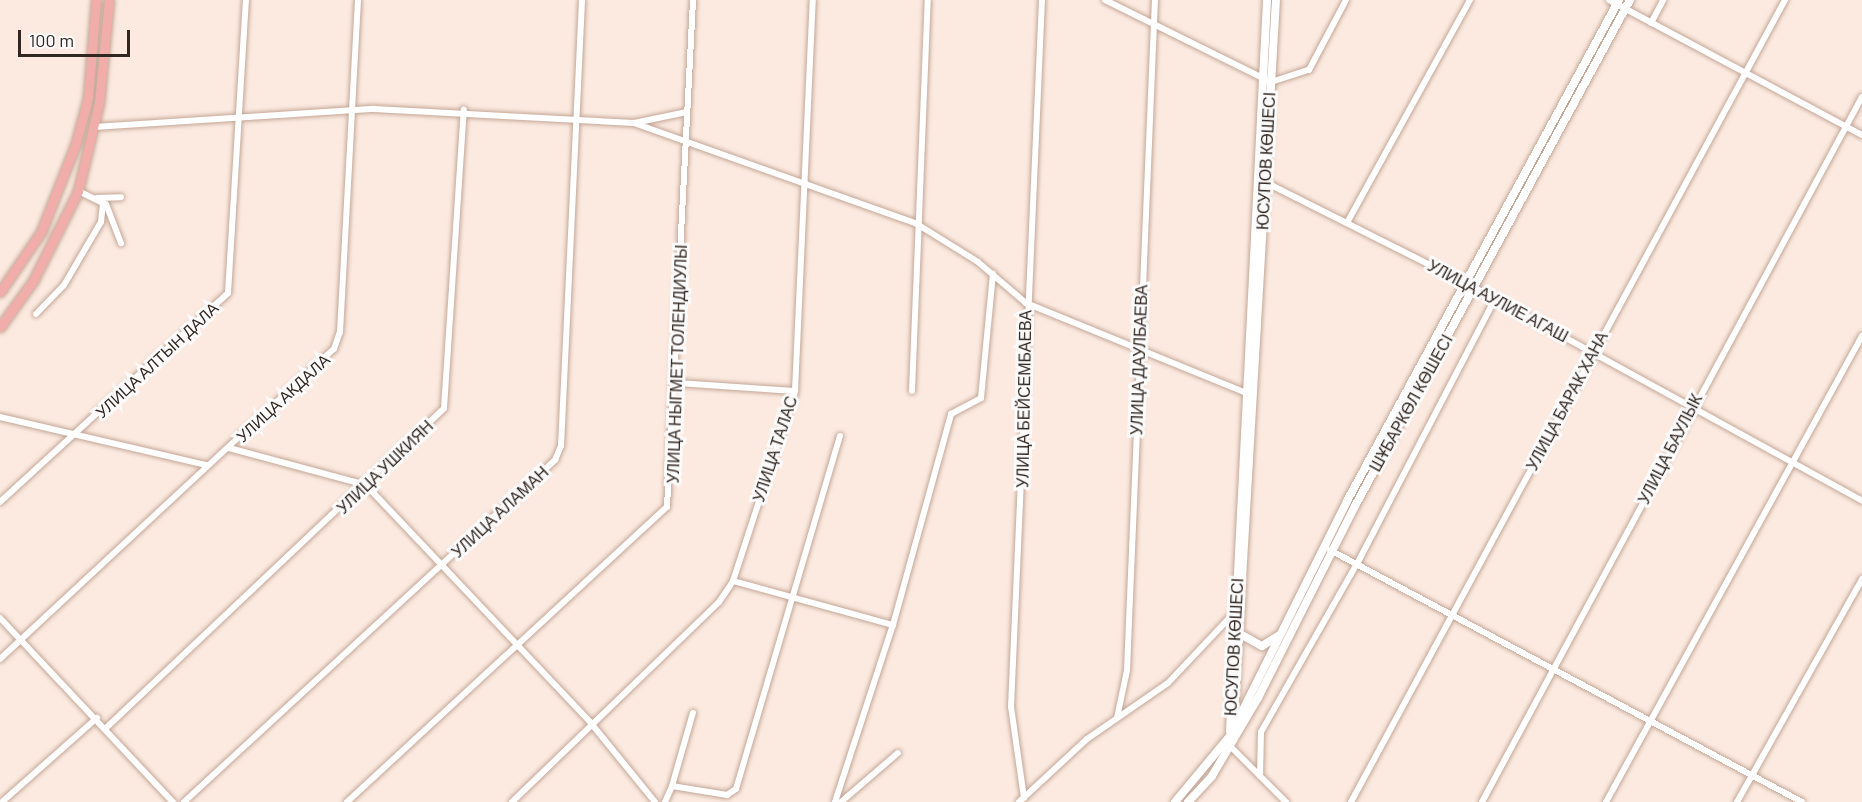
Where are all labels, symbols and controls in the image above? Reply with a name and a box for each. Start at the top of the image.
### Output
scale bar [21,18,134,56]
text: 100 m [29,29,74,51]
street label: ЮСУПОВ КӨШЕСІ [1253,92,1279,230]
street label: УЛИЦА НЫГМЕТ ТОЛЕНДИУЛЫ [663,244,691,484]
street label: УЛИЦА АУЛИЕ АГАШ [1424,256,1572,346]
street label: УЛИЦА ДАУЛБАЕВА [1127,284,1151,436]
street label: УЛИЦА АЛТЫН ДАЛА [92,298,222,422]
street label: УЛИЦА БЕЙСЕМБАЕВА [1013,310,1035,488]
street label: УЛИЦА БАРАК ХАНА [1522,328,1612,474]
street label: ШҰБАРКӨЛ КӨШЕСІ [1365,331,1457,475]
street label: УЛИЦА АКДАЛА [232,350,334,446]
street label: УЛИЦА БАУЛЫК [1634,391,1706,507]
street label: УЛИЦА ТАЛАС [749,394,801,504]
street label: УЛИЦА УШКИЯН [333,416,437,518]
street label: УЛИЦА АЛАМАН [448,462,552,562]
street label: ЮСУПОВ КӨШЕСІ [1221,578,1247,716]

